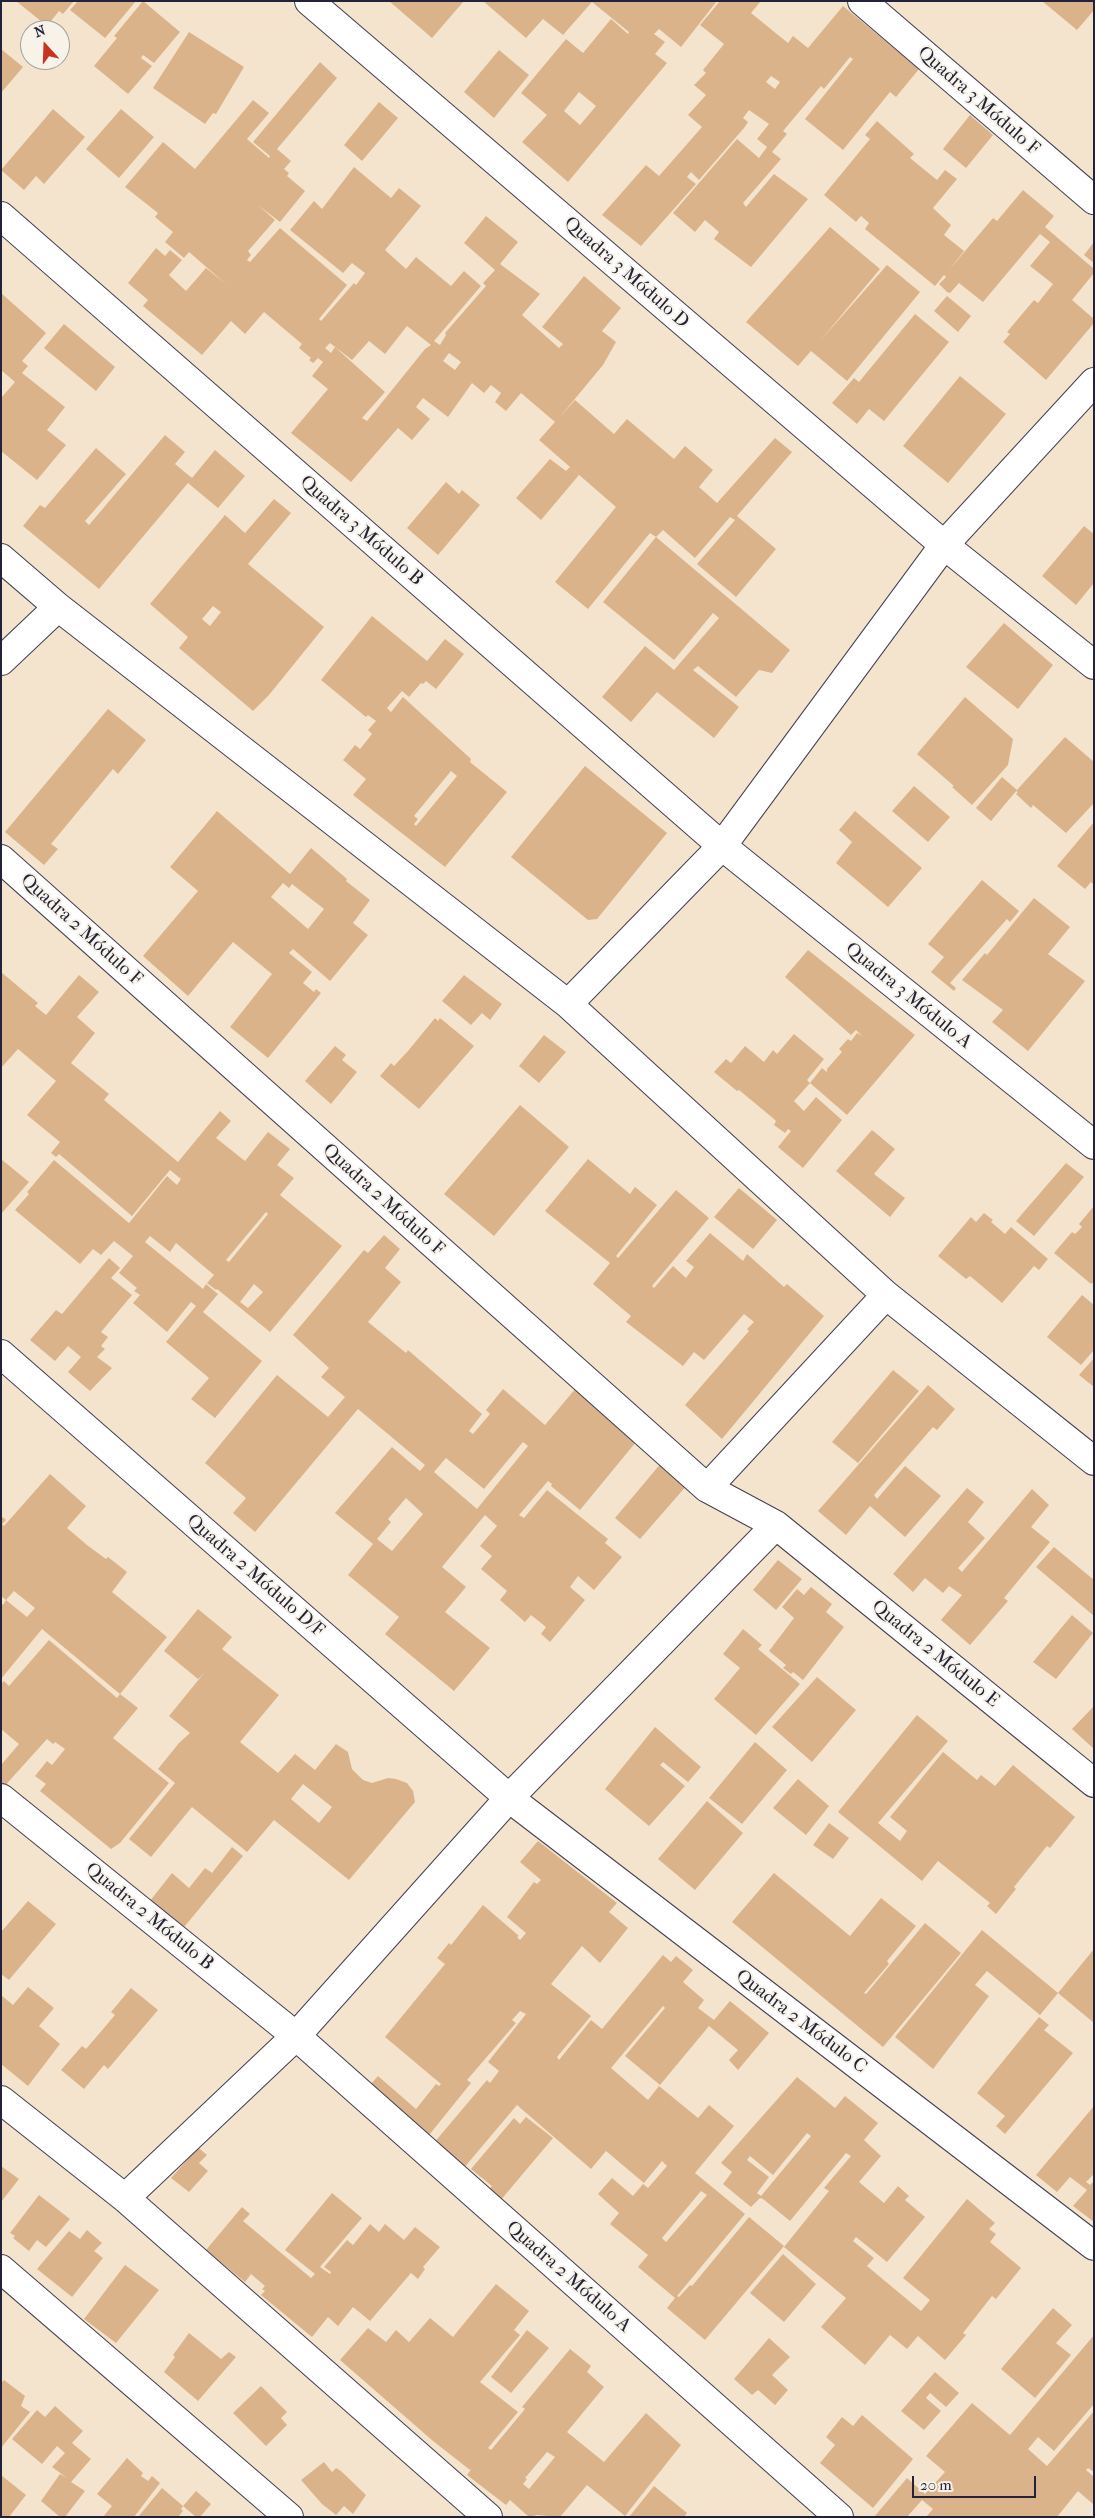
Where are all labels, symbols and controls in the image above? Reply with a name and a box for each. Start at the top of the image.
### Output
north arrow [20,20,70,70]
text: N [32,22,48,41]
street label: Quadra 3 Módulo F [912,42,1044,160]
street label: Quadra 3 Módulo D [559,212,693,334]
street label: Quadra 3 Módulo B [295,471,427,591]
street label: Quadra 2 Módulo F [15,869,147,991]
street label: Quadra 3 Módulo A [840,938,976,1054]
street label: Quadra 2 Módulo F [317,1139,449,1261]
street label: Quadra 2 Módulo D/F [181,1510,329,1642]
street label: Quadra 2 Módulo E [867,1596,1003,1712]
street label: Quadra 2 Módulo B [80,1858,218,1976]
street label: Quadra 2 Módulo C [731,1965,871,2079]
street label: Quadra 2 Módulo A [501,2216,635,2338]
scale bar [915,2466,1039,2498]
text: 20 m [920,2476,952,2494]

